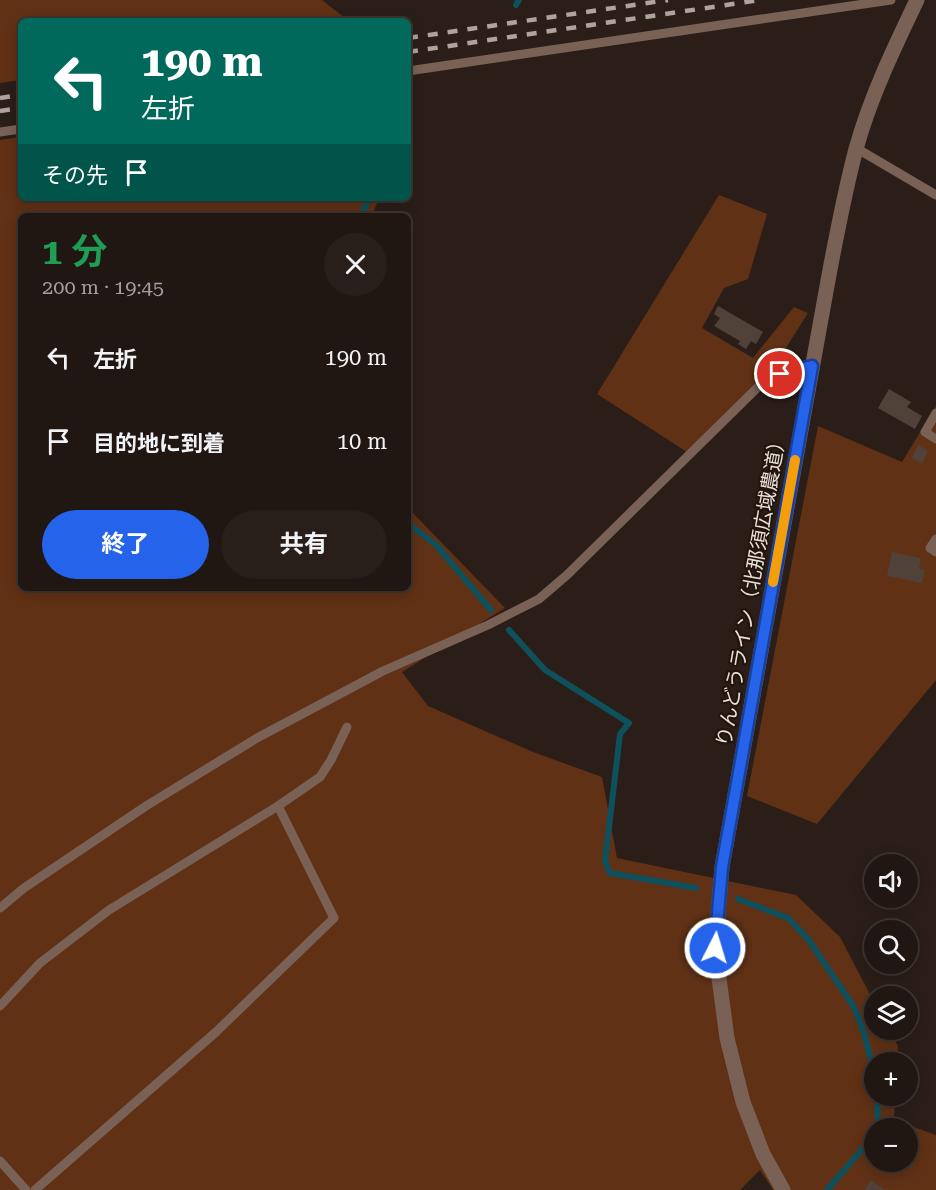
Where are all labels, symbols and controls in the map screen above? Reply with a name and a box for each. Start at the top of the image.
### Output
text: 190 m [141,37,263,86]
icon: left [42,42,120,120]
text: 左折 [141,93,195,125]
icon: arrive [120,156,153,189]
text: その先 [42,163,108,188]
text: 1 分 [42,231,107,273]
button: close [324,233,387,296]
text: 200 m · 19:45 [42,275,164,299]
icon: left [42,341,75,374]
text: 190 m [324,345,387,370]
text: 左折 [93,347,137,372]
pin [754,348,805,399]
icon: arrive [763,357,796,390]
icon: arrive [42,425,75,458]
text: 10 m [337,429,387,454]
street label: りんどうライン（北那須広域農道） [711,430,791,748]
text: 目的地に到着 [93,431,225,456]
button: 終了 [42,510,209,579]
button: 共有 [221,510,387,579]
map controls [864,854,918,1172]
button: sound [864,854,918,908]
position arrow [683,916,747,980]
button: search [864,920,918,974]
button: layers [864,986,918,1040]
button: + [864,1052,918,1106]
button: − [864,1118,918,1172]

